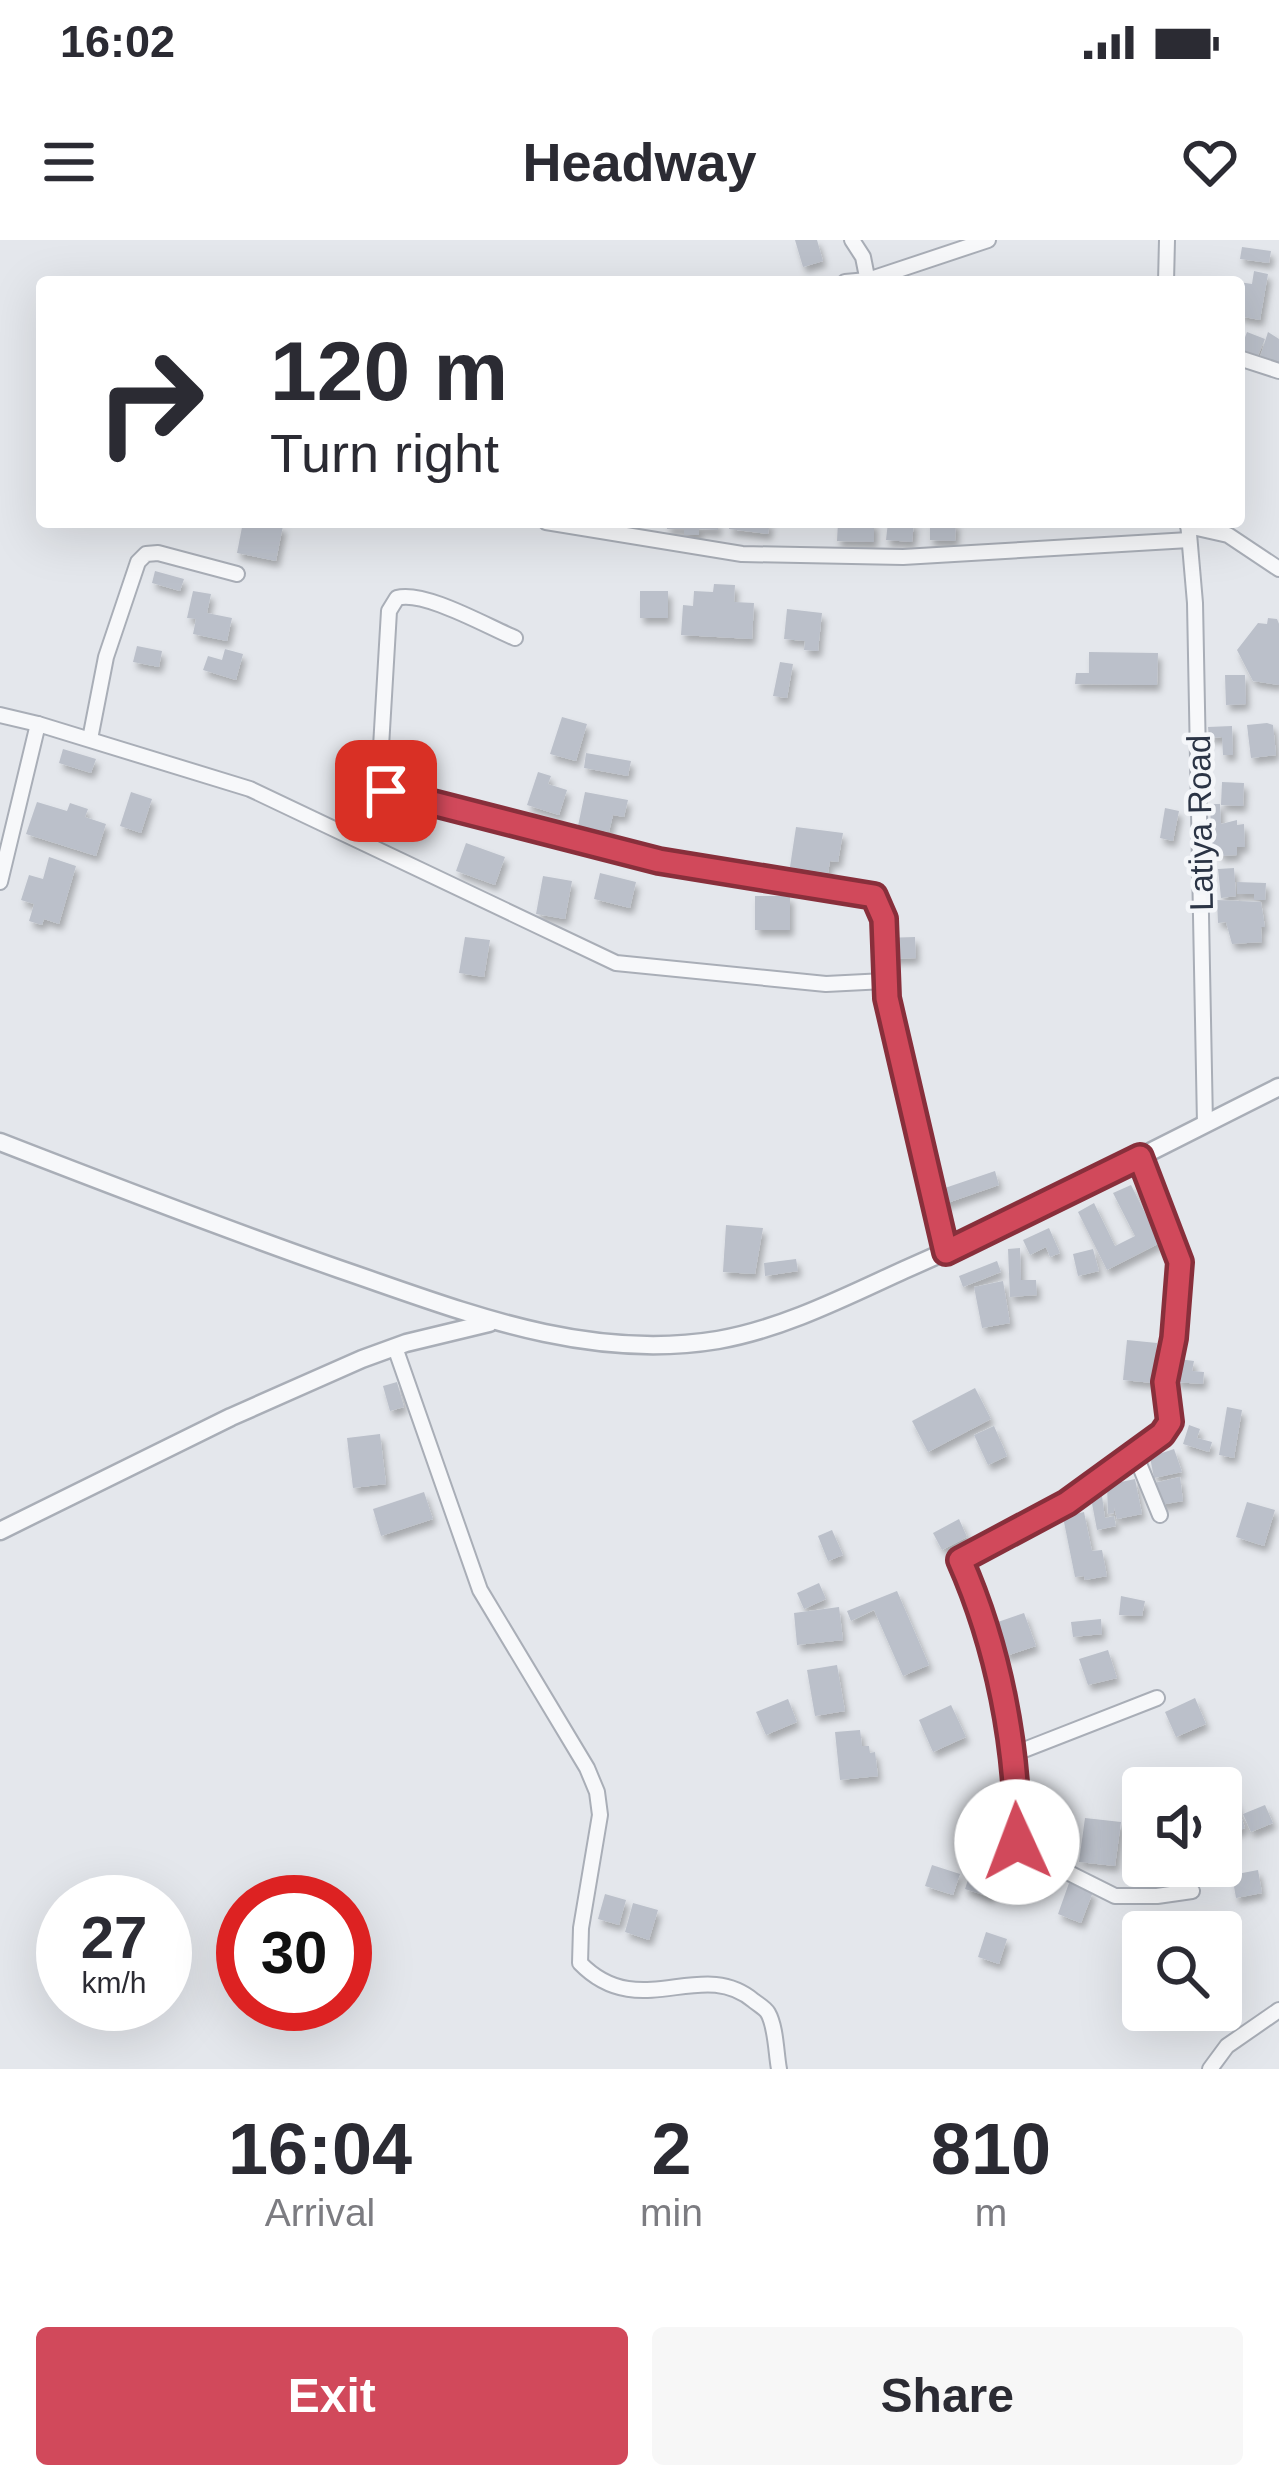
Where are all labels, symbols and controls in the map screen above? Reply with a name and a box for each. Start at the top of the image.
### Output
text: 16:02 [60,16,175,67]
icon: menu [36,129,102,195]
icon: heart [1177,129,1243,195]
text: Headway [522,132,757,192]
icon: right [72,324,228,480]
text: 120 m [270,324,508,418]
text: Turn right [270,423,499,483]
street label: Latiya Road [1180,735,1220,911]
pin [335,740,437,842]
icon: arrive [353,758,419,824]
map controls [1122,1767,1242,2031]
button: sound [1122,1767,1242,1887]
position arrow [954,1779,1080,1905]
speed limit sign: 30 [216,1875,372,2031]
text: 27 [81,1904,147,1971]
button: search [1122,1911,1242,2031]
text: km/h [81,1966,147,1999]
text: 16:04 [228,2109,412,2189]
text: 2 [651,2109,692,2189]
text: 810 [931,2109,1051,2189]
text: Arrival [265,2191,375,2234]
text: min [640,2191,703,2234]
text: m [975,2191,1007,2234]
button: Exit [36,2327,628,2465]
button: Share [652,2327,1243,2465]

